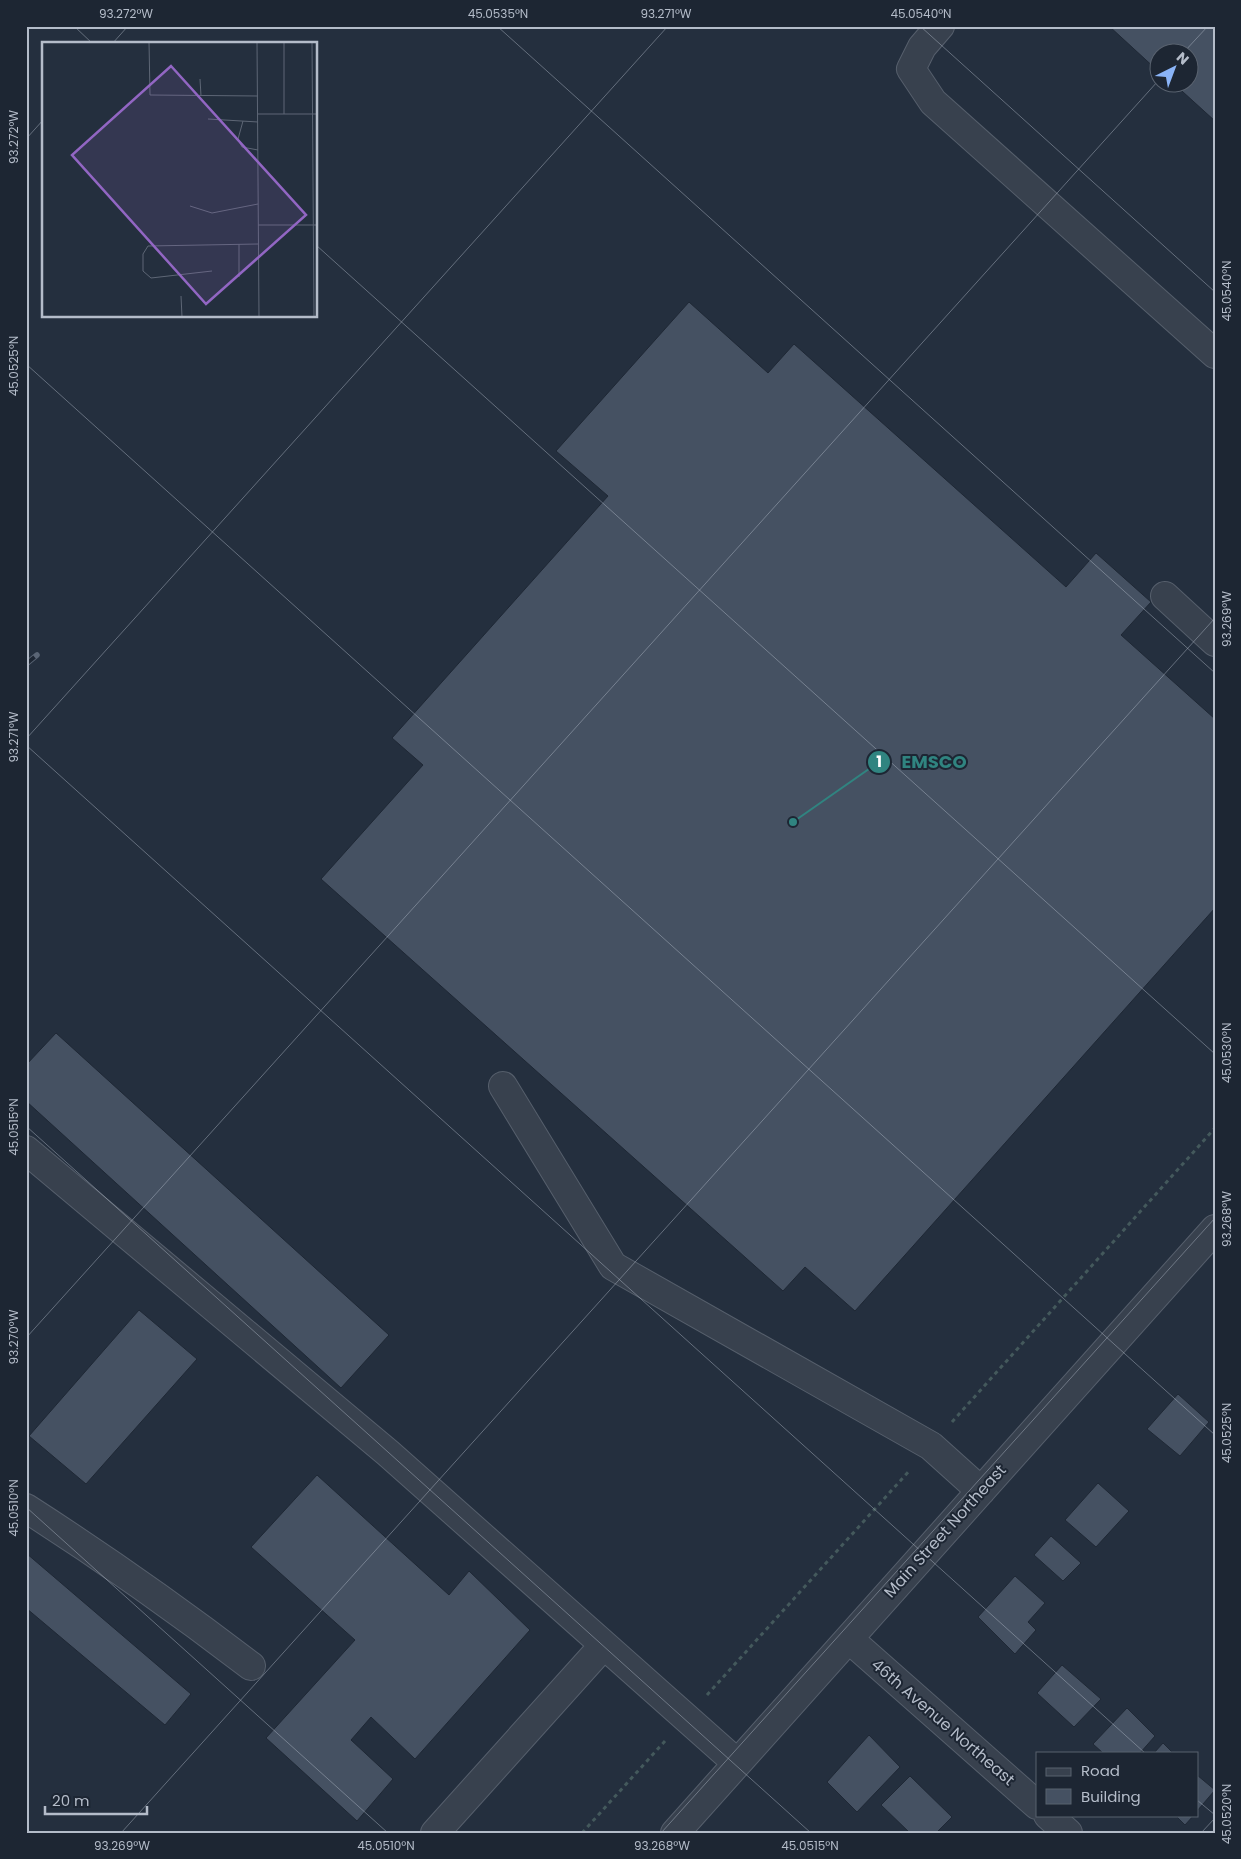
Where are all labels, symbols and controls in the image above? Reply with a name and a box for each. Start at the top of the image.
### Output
text: 93.272°W [99,5,153,22]
text: 45.0535°N [468,5,528,22]
text: 93.271°W [640,5,692,22]
text: 45.0540°N [890,5,952,22]
inset map [42,42,318,318]
north arrow [1148,42,1198,92]
text: N [1172,47,1193,69]
text: 93.272°W [5,110,22,164]
text: 45.0540°N [1218,260,1235,322]
text: 45.0525°N [5,336,22,396]
text: 93.269°W [1218,591,1235,647]
text: 93.271°W [5,711,22,763]
callout: EMSCO [867,745,977,778]
text: EMSCO [901,749,967,774]
text: 1 [876,751,882,772]
text: 45.0530°N [1218,1023,1235,1083]
text: 45.0515°N [5,1098,22,1156]
text: 93.268°W [1218,1191,1235,1247]
text: 93.270°W [5,1309,22,1364]
text: 45.0525°N [1218,1403,1235,1463]
street label: Main Street Northeast [879,1459,1011,1603]
text: 45.0510°N [5,1479,22,1537]
street label: 46th Avenue Northeast [866,1653,1020,1791]
legend [1036,1752,1198,1816]
text: Road [1081,1760,1120,1781]
scale bar [45,1784,148,1816]
text: 45.0520°N [1218,1784,1235,1844]
text: Building [1081,1786,1141,1807]
text: 20 m [52,1790,90,1811]
text: 93.269°W [94,1837,150,1854]
text: 45.0510°N [357,1837,415,1854]
text: 93.268°W [634,1837,690,1854]
text: 45.0515°N [781,1837,839,1854]

